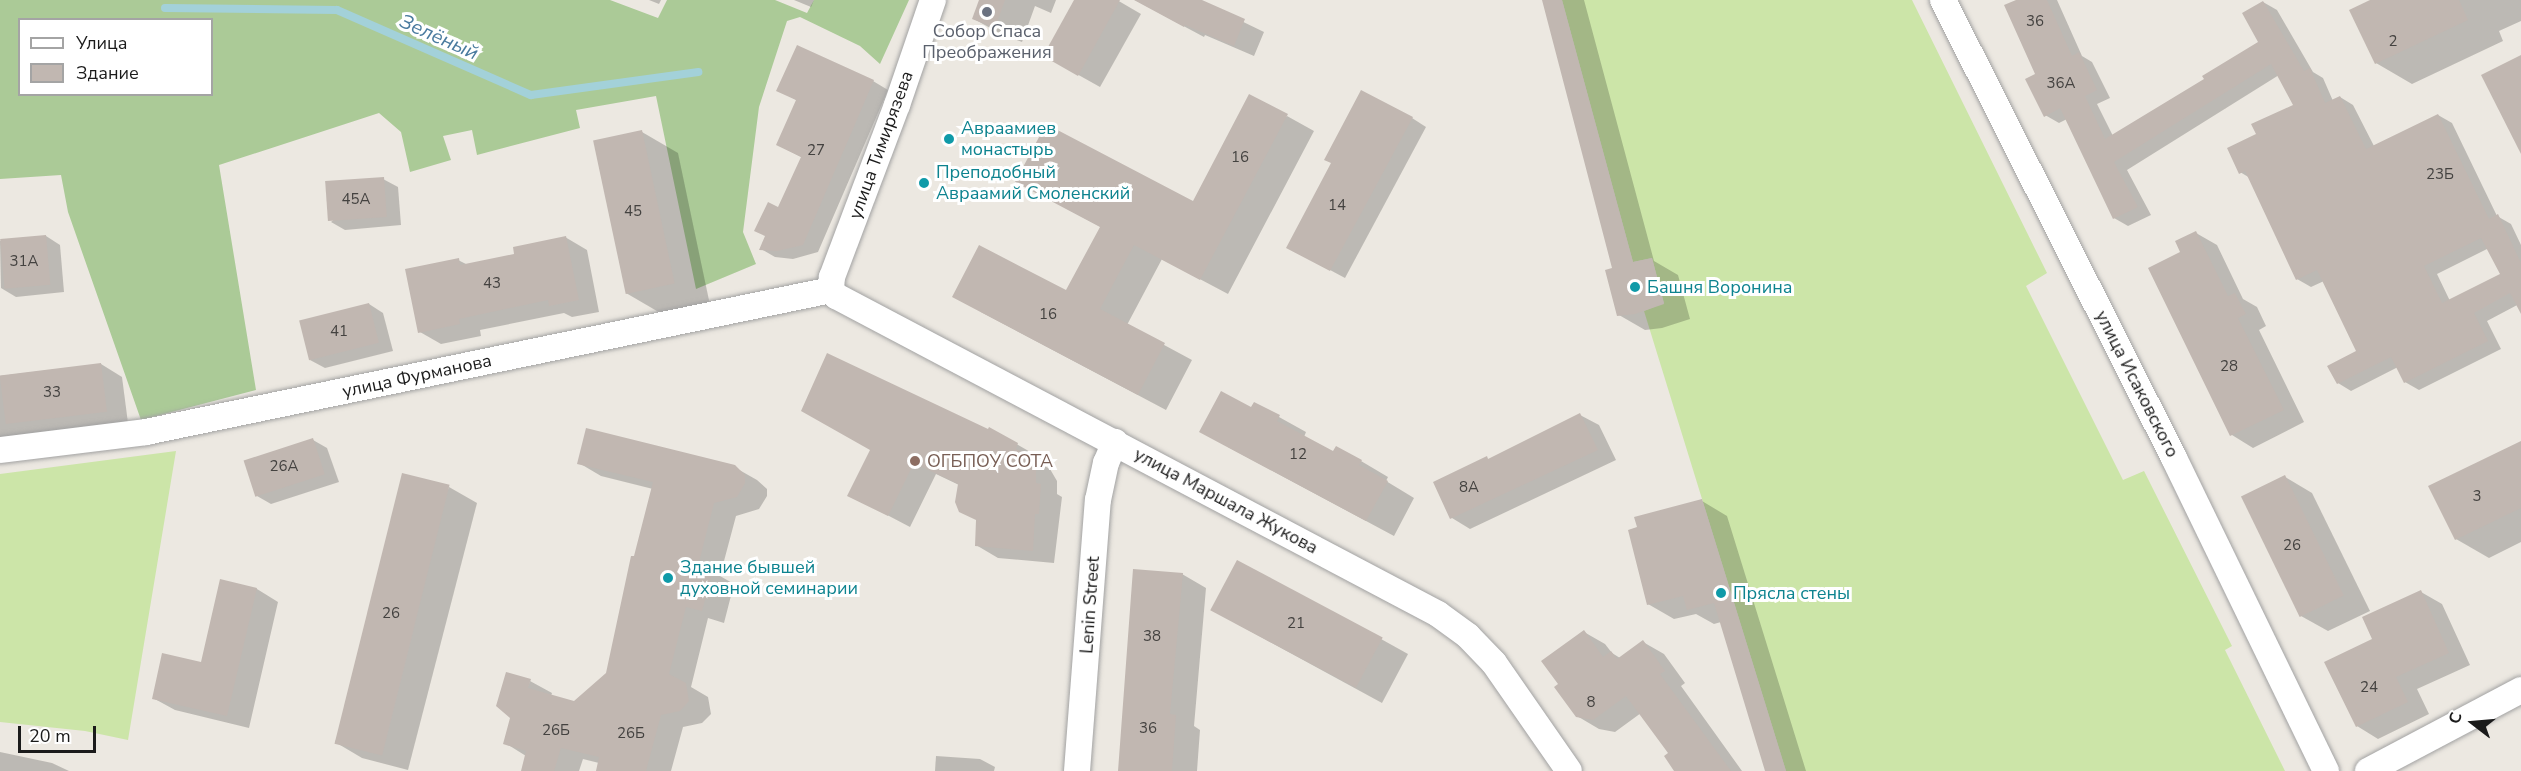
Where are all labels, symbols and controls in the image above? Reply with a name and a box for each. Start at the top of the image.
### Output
marker: Собор Спаса Преображения [980,5,994,19]
water label: Зелёный [396,9,482,65]
house number: 36 [2026,13,2044,31]
legend [18,18,213,96]
place label: Собор Спаса Преображения [922,21,1052,63]
text: Улица [76,31,127,55]
house number: 2 [2389,33,2397,51]
text: Здание [76,61,139,85]
street label: улица Тимирязева [844,68,918,222]
house number: 36А [2047,75,2075,93]
place label: Авраамиев монастырь [961,118,1056,160]
marker: Авраамиев монастырь [942,132,956,146]
house number: 27 [807,142,825,160]
house number: 16 [1231,149,1249,167]
place label: Преподобный Авраамий Смоленский [936,162,1130,204]
house number: 23Б [2426,166,2454,184]
marker: Преподобный Авраамий Смоленский [917,176,931,190]
house number: 45А [342,191,370,209]
house number: 14 [1328,197,1346,215]
house number: 45 [624,203,642,221]
house number: 31А [10,253,38,271]
house number: 43 [483,275,501,293]
place label: Башня Воронина [1647,276,1792,298]
marker: Башня Воронина [1628,280,1642,294]
house number: 16 [1039,306,1057,324]
street label: улица Исаковского [2091,307,2183,461]
house number: 41 [330,323,348,341]
street label: улица Фурманова [340,350,494,402]
house number: 28 [2220,358,2238,376]
house number: 33 [43,384,61,402]
street label: улица Маршала Жукова [1130,443,1322,559]
house number: 12 [1289,446,1307,464]
place label: ОГБПОУ СОТА [927,450,1053,472]
marker: ОГБПОУ СОТА [908,454,922,468]
house number: 26А [270,458,298,476]
house number: 8А [1459,479,1479,497]
house number: 3 [2473,488,2481,506]
house number: 26 [2283,537,2301,555]
street label: Lenin Street [1076,556,1104,654]
place label: Здание бывшей духовной семинарии [680,557,858,600]
marker: Здание бывшей духовной семинарии [661,571,675,585]
place label: Прясла стены [1733,582,1850,604]
marker: Прясла стены [1714,586,1728,600]
house number: 26 [382,605,400,623]
house number: 21 [1287,615,1305,633]
house number: 38 [1143,628,1161,646]
house number: 24 [2360,679,2378,697]
north arrow [2443,693,2503,753]
house number: 8 [1587,694,1595,712]
text: С [2444,710,2468,726]
scale bar [21,714,99,752]
house number: 36 [1139,720,1157,738]
house number: 26Б [542,722,570,740]
text: 20 m [29,724,71,748]
house number: 26Б [617,725,645,743]

